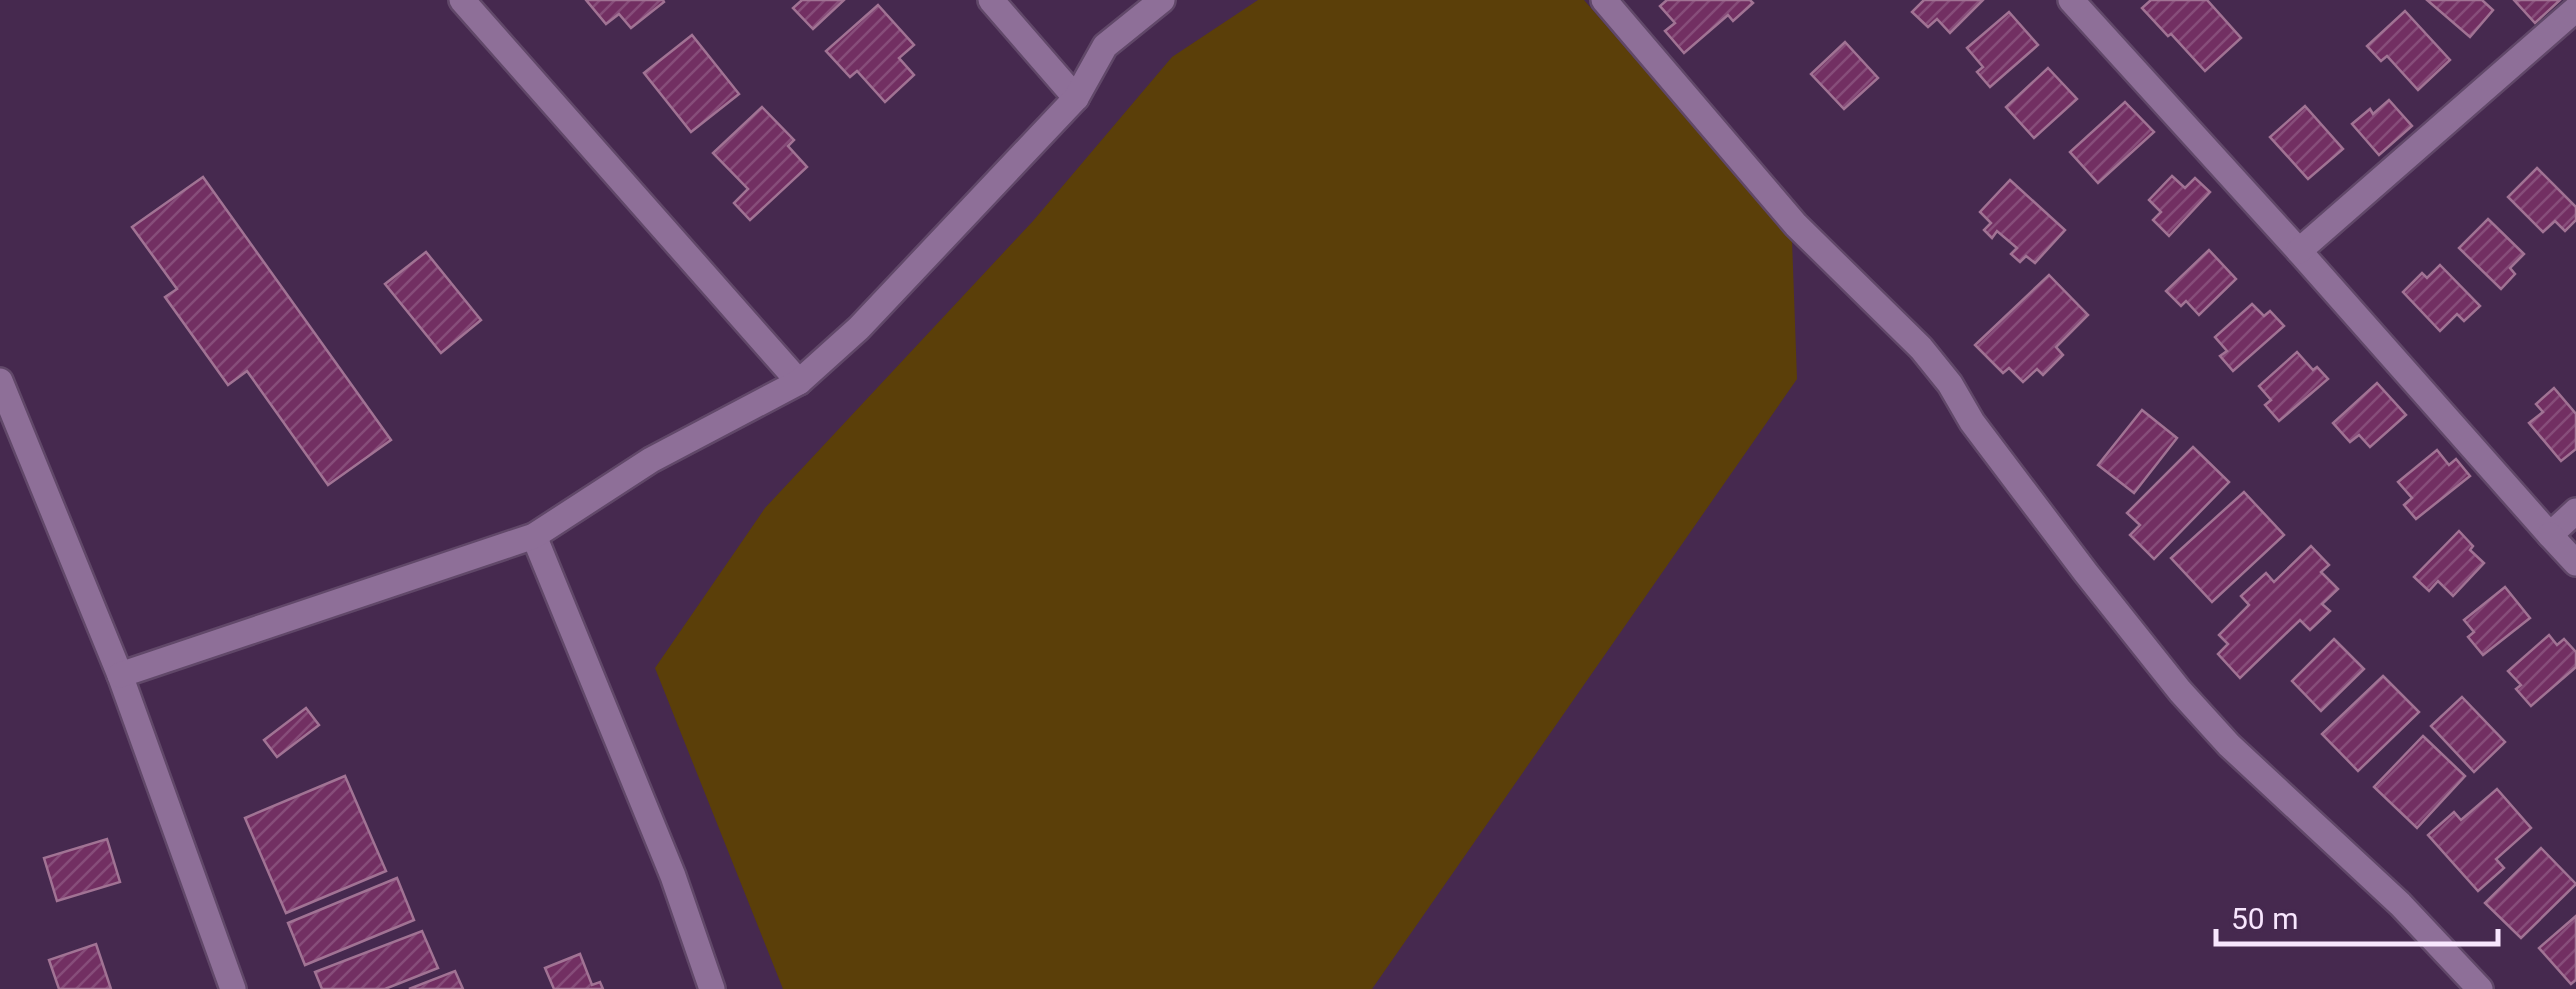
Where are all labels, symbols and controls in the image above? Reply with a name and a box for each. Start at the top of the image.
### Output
scale bar [2216,884,2498,946]
text: 50 m [2231,901,2298,936]

